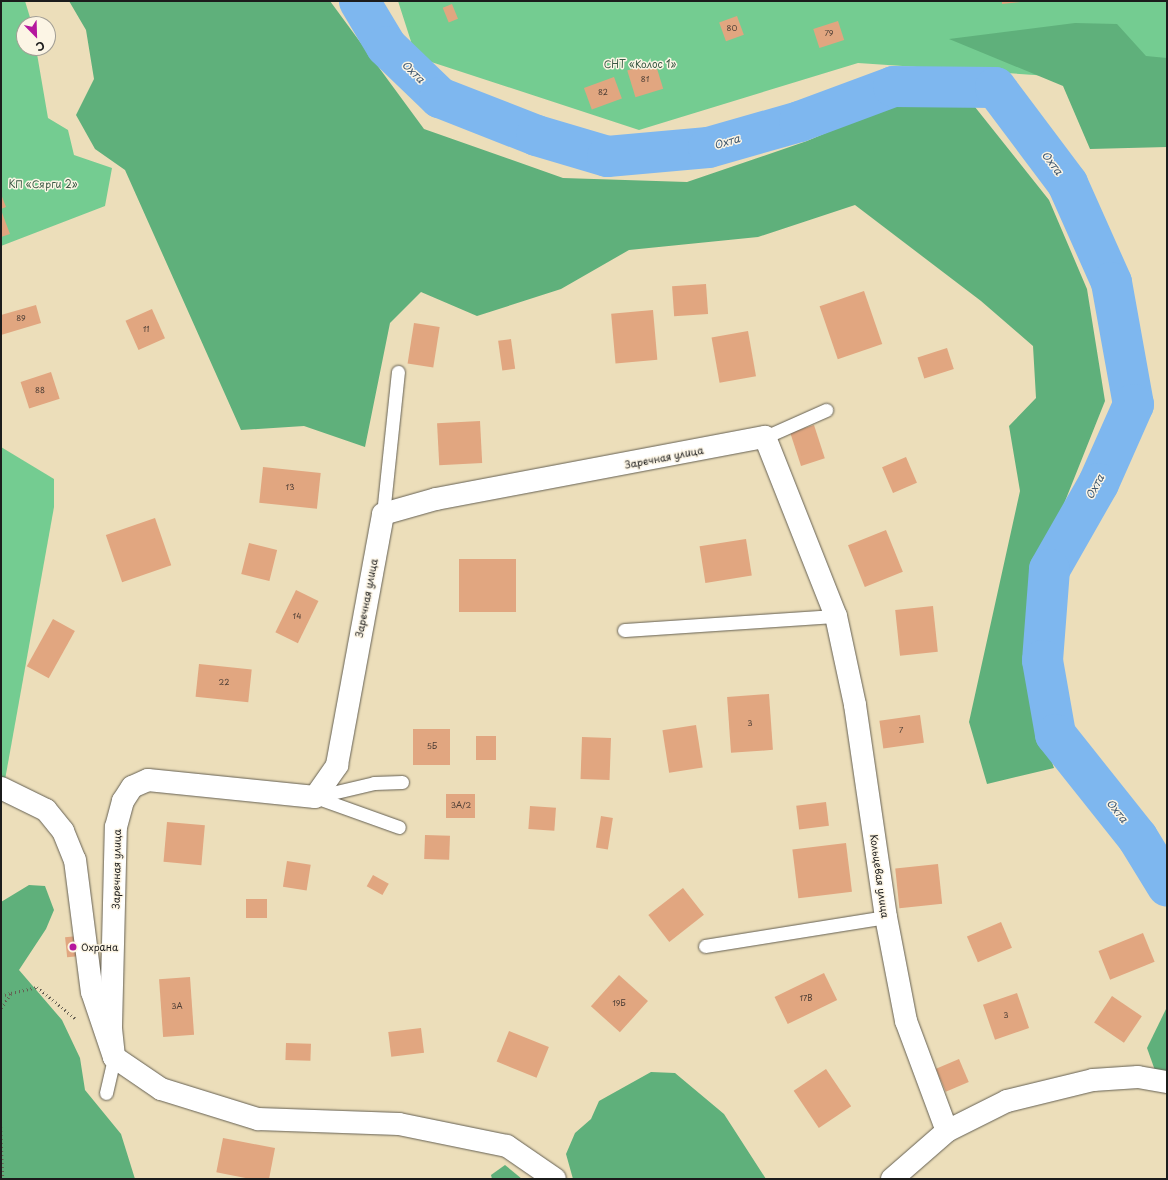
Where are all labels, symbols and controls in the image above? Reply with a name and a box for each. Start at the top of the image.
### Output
north arrow [16,16,56,56]
house number: 80 [727,24,737,34]
house number: 79 [824,29,834,39]
text: С [33,37,48,56]
water label: Охта [399,58,427,86]
park label: СНТ «Колос 1» [604,58,676,70]
house number: 81 [641,75,649,85]
house number: 82 [598,88,608,98]
water label: Охта [713,132,741,152]
water label: Охта [1039,148,1065,178]
park label: КП «Сярги 2» [9,178,77,190]
house number: 89 [16,314,26,324]
house number: 11 [143,325,149,335]
house number: 88 [35,386,45,396]
street label: Заречная улица [623,443,705,471]
water label: Охта [1083,472,1107,502]
house number: 13 [286,483,294,493]
street label: Заречная улица [352,557,380,639]
house number: 14 [293,612,301,622]
house number: 22 [219,678,229,688]
house number: 3 [747,719,753,729]
house number: 7 [899,726,903,736]
house number: 5Б [427,742,437,752]
water label: Охта [1104,797,1130,825]
house number: 3А/2 [451,801,471,811]
street label: Заречная улица [109,829,123,909]
street label: Кольцевая улица [868,833,892,919]
place label: Охрана [81,941,118,953]
marker: Охрана [68,942,78,952]
house number: 17В [799,994,813,1004]
house number: 19Б [612,999,626,1009]
house number: 3А [171,1002,183,1012]
house number: 3 [1003,1011,1009,1021]

